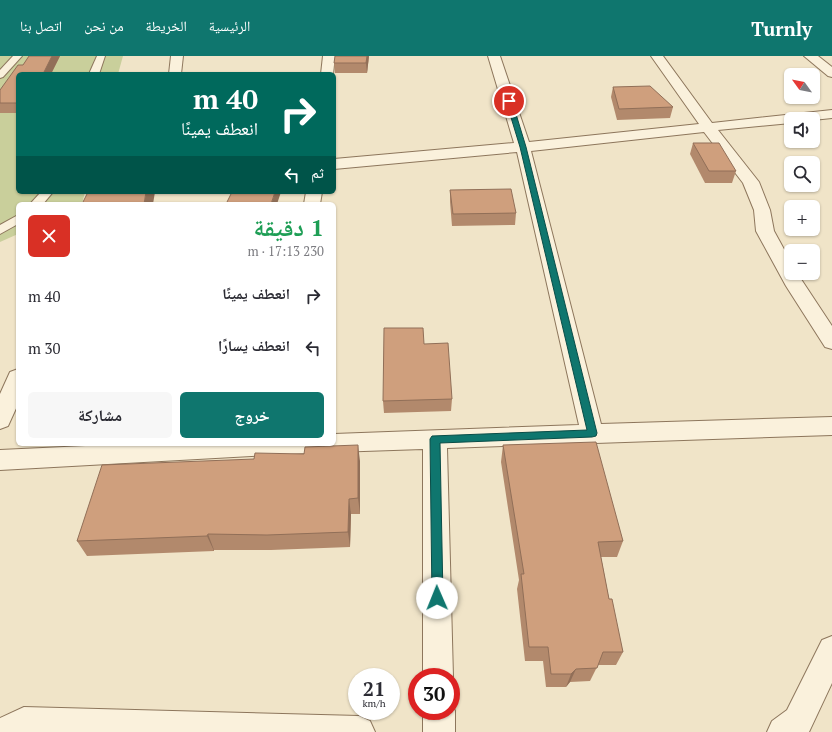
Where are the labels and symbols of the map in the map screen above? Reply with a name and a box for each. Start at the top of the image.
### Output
north arrow [784,68,820,104]
pin [492,84,526,118]
position arrow [416,577,458,619]
speed limit sign: 30 [408,668,460,720]

